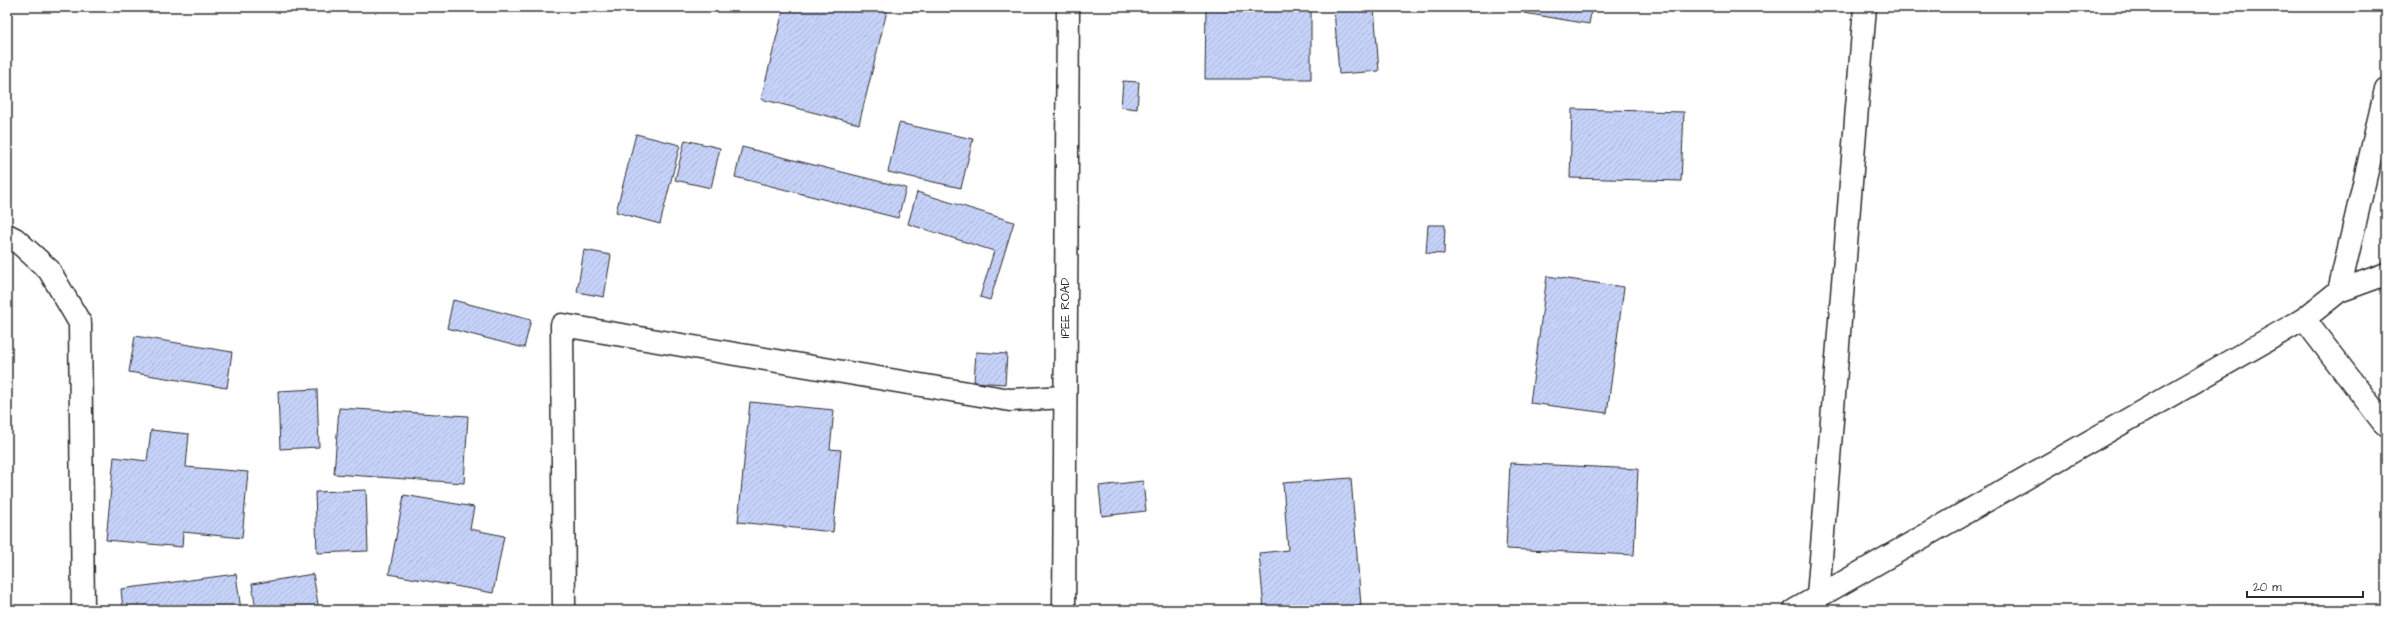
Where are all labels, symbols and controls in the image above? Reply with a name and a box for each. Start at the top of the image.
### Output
street label: IPEE ROAD [1057,278,1074,338]
scale bar [2247,573,2363,599]
text: 20 m [2253,579,2282,596]

